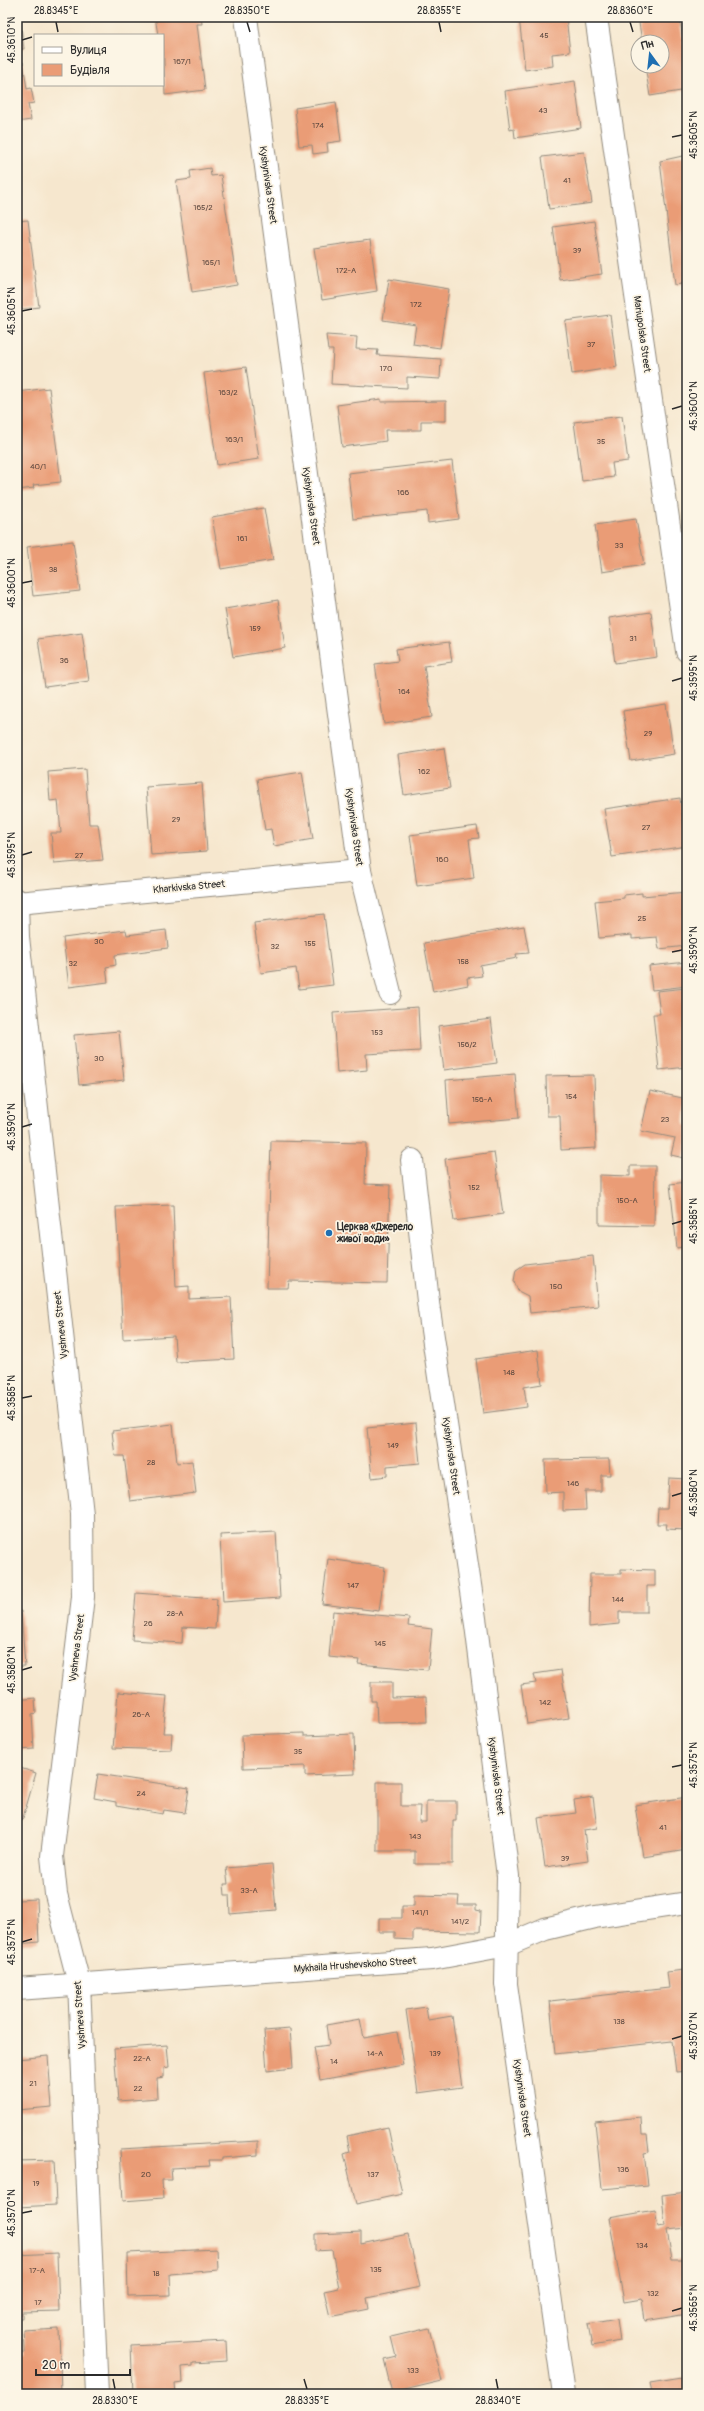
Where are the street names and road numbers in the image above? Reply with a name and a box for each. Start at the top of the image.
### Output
street label: Kyshynivska Street [257,145,280,226]
street label: Mariupolska Street [631,295,653,374]
street label: Kyshynivska Street [300,466,323,547]
street label: Kyshynivska Street [343,787,366,868]
street label: Kharkivska Street [152,878,226,896]
street label: Vyshneva Street [51,1289,71,1360]
street label: Kyshynivska Street [440,1416,463,1497]
street label: Vyshneva Street [67,1612,87,1683]
street label: Kyshynivska Street [485,1736,507,1817]
street label: Mykhaila Hrushevskoho Street [293,1955,418,1975]
street label: Vyshneva Street [72,1979,88,2050]
street label: Kyshynivska Street [511,2058,534,2139]

